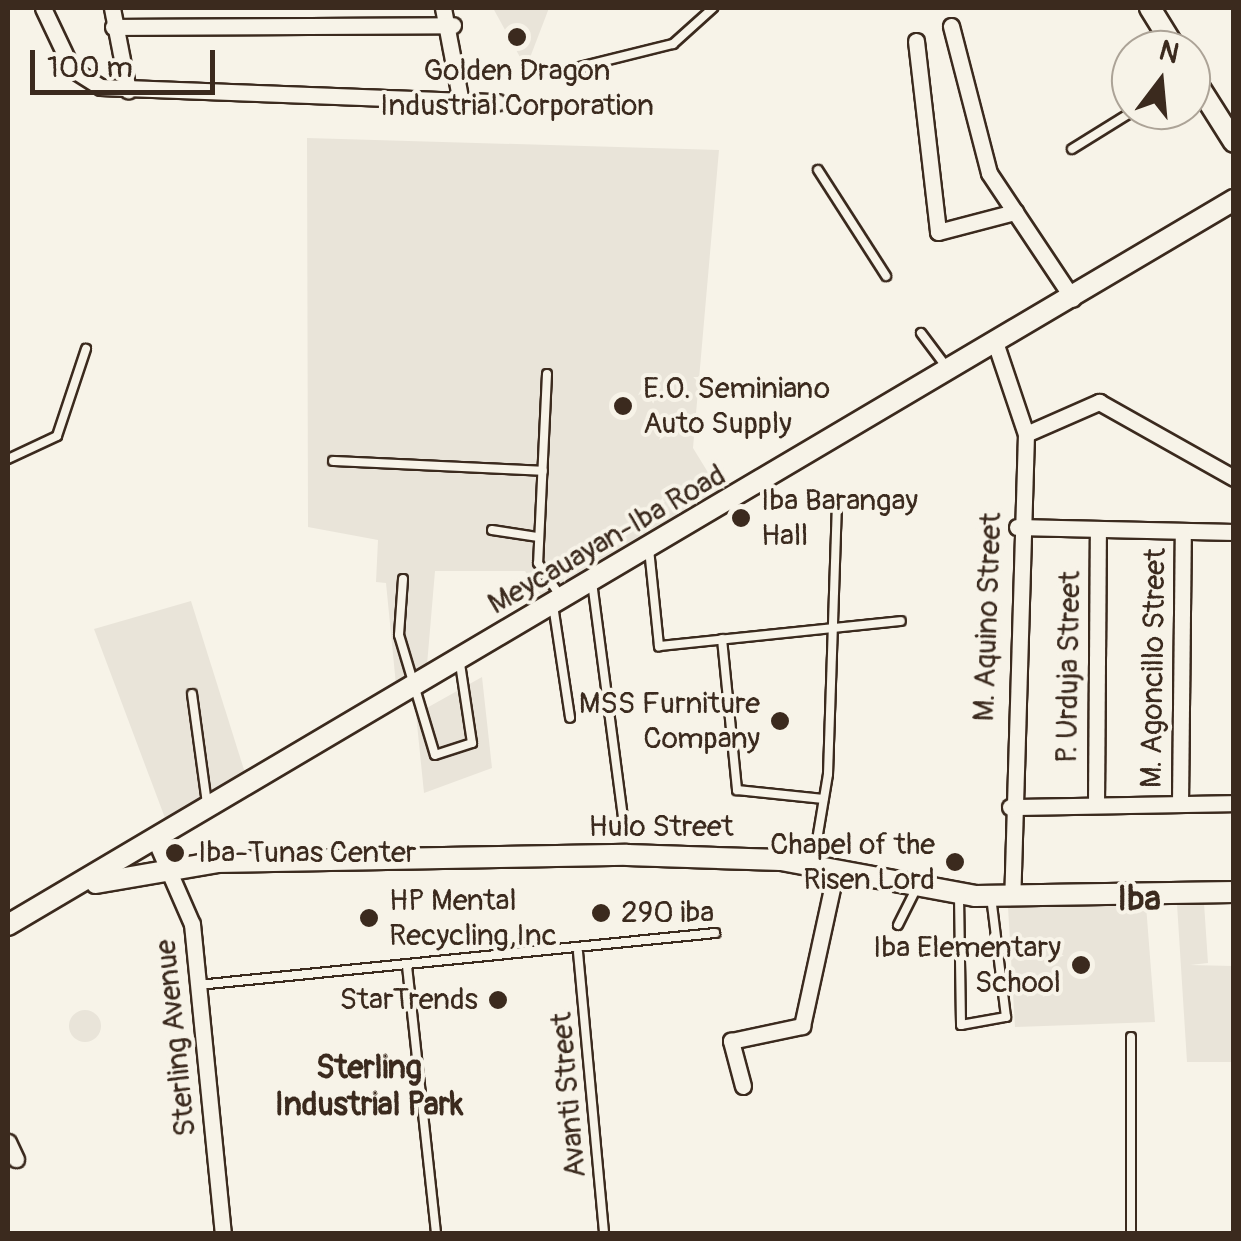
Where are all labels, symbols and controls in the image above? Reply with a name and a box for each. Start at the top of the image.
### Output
marker: Golden Dragon Industrial Corporation [506,26,528,48]
scale bar [35,30,220,92]
north arrow [1111,30,1211,130]
text: N [1155,33,1183,72]
text: 100 m [47,49,133,86]
place label: Golden Dragon Industrial Corporation [380,53,654,124]
place label: E.O. Seminiano Auto Supply [643,371,830,442]
marker: E.O. Seminiano Auto Supply [612,395,634,417]
street label: Meycauayan-Iba Road [482,457,732,623]
place label: Iba Barangay Hall [761,483,918,554]
marker: Iba Barangay Hall [730,507,752,529]
street label: M. Aquino Street [966,512,1010,722]
street label: M. Agoncillo Street [1134,548,1174,788]
street label: P. Urduja Street [1049,570,1089,764]
place label: MSS Furniture Company [579,686,760,756]
marker: MSS Furniture Company [769,710,791,732]
street label: Hulo Street [588,809,734,845]
place label: Chapel of the Risen Lord [770,827,935,898]
place label: Iba-Tunas Center [198,835,417,871]
marker: Iba-Tunas Center [162,840,188,866]
marker: Chapel of the Risen Lord [944,851,966,873]
district label: Iba [1117,878,1161,920]
place label: HP Mental Recycling,Inc [389,883,557,954]
place label: 290 iba [621,895,714,931]
marker: 290 iba [590,902,612,924]
marker: HP Mental Recycling,Inc [358,907,380,929]
place label: Iba Elementary School [873,930,1061,1000]
street label: Sterling Avenue [148,938,204,1138]
marker: Iba Elementary School [1070,954,1092,976]
place label: StarTrends [340,982,478,1018]
marker: StarTrends [487,989,509,1011]
street label: Avanti Street [544,1011,594,1179]
district label: Sterling Industrial Park [275,1050,463,1125]

